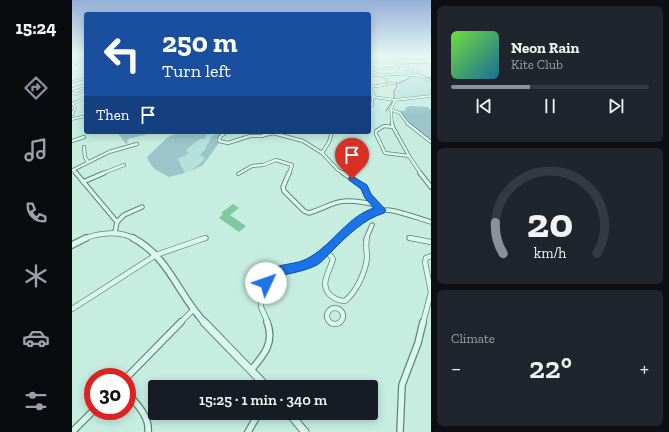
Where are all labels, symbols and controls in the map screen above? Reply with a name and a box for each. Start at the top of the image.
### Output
text: 15:24 [15,17,57,39]
text: 250 m [162,26,238,59]
icon: left [96,28,148,80]
text: Neon Rain [511,39,579,57]
text: Kite Club [511,57,563,72]
text: Turn left [162,60,231,82]
icon: directions [22,74,50,102]
icon: previous [473,95,495,117]
icon: pause [539,95,561,117]
icon: next [605,95,627,117]
icon: arrive [137,104,159,126]
text: Then [96,106,129,124]
icon: music [22,136,50,164]
pin [335,138,369,179]
icon: arrive [341,144,363,166]
text: 20 [527,198,573,248]
icon: phone [22,199,50,227]
text: km/h [534,245,566,262]
icon: climate [22,262,50,290]
position arrow [245,262,287,304]
icon: car [22,324,50,352]
text: Climate [451,331,495,346]
text: 22° [529,350,572,386]
text: − [451,355,461,382]
text: + [640,355,649,382]
speed limit sign: 30 [84,368,136,420]
icon: filters [22,387,50,415]
text: 15:25 · 1 min · 340 m [199,391,327,409]

